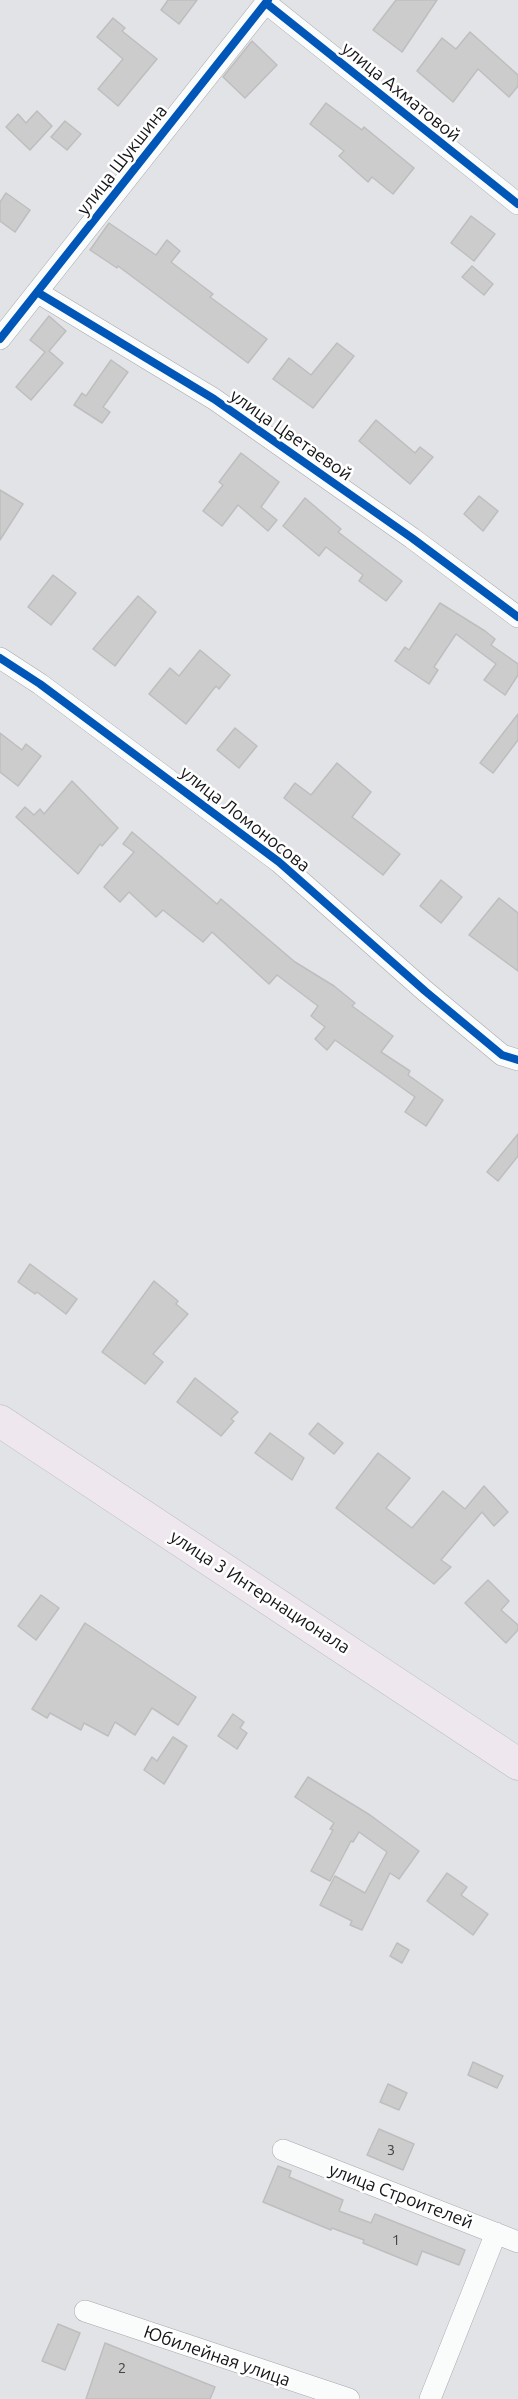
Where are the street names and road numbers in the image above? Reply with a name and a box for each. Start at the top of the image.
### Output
street label: улица Ахматовой [337,37,465,147]
street label: улица Шукшина [72,101,172,219]
street label: улица Цветаевой [226,385,356,485]
street label: улица Ломоносова [176,762,314,876]
street label: улица 3 Интернационала [166,1526,354,1658]
street label: улица Строителей [326,2159,476,2233]
street label: Юбилейная улица [141,2321,293,2391]

